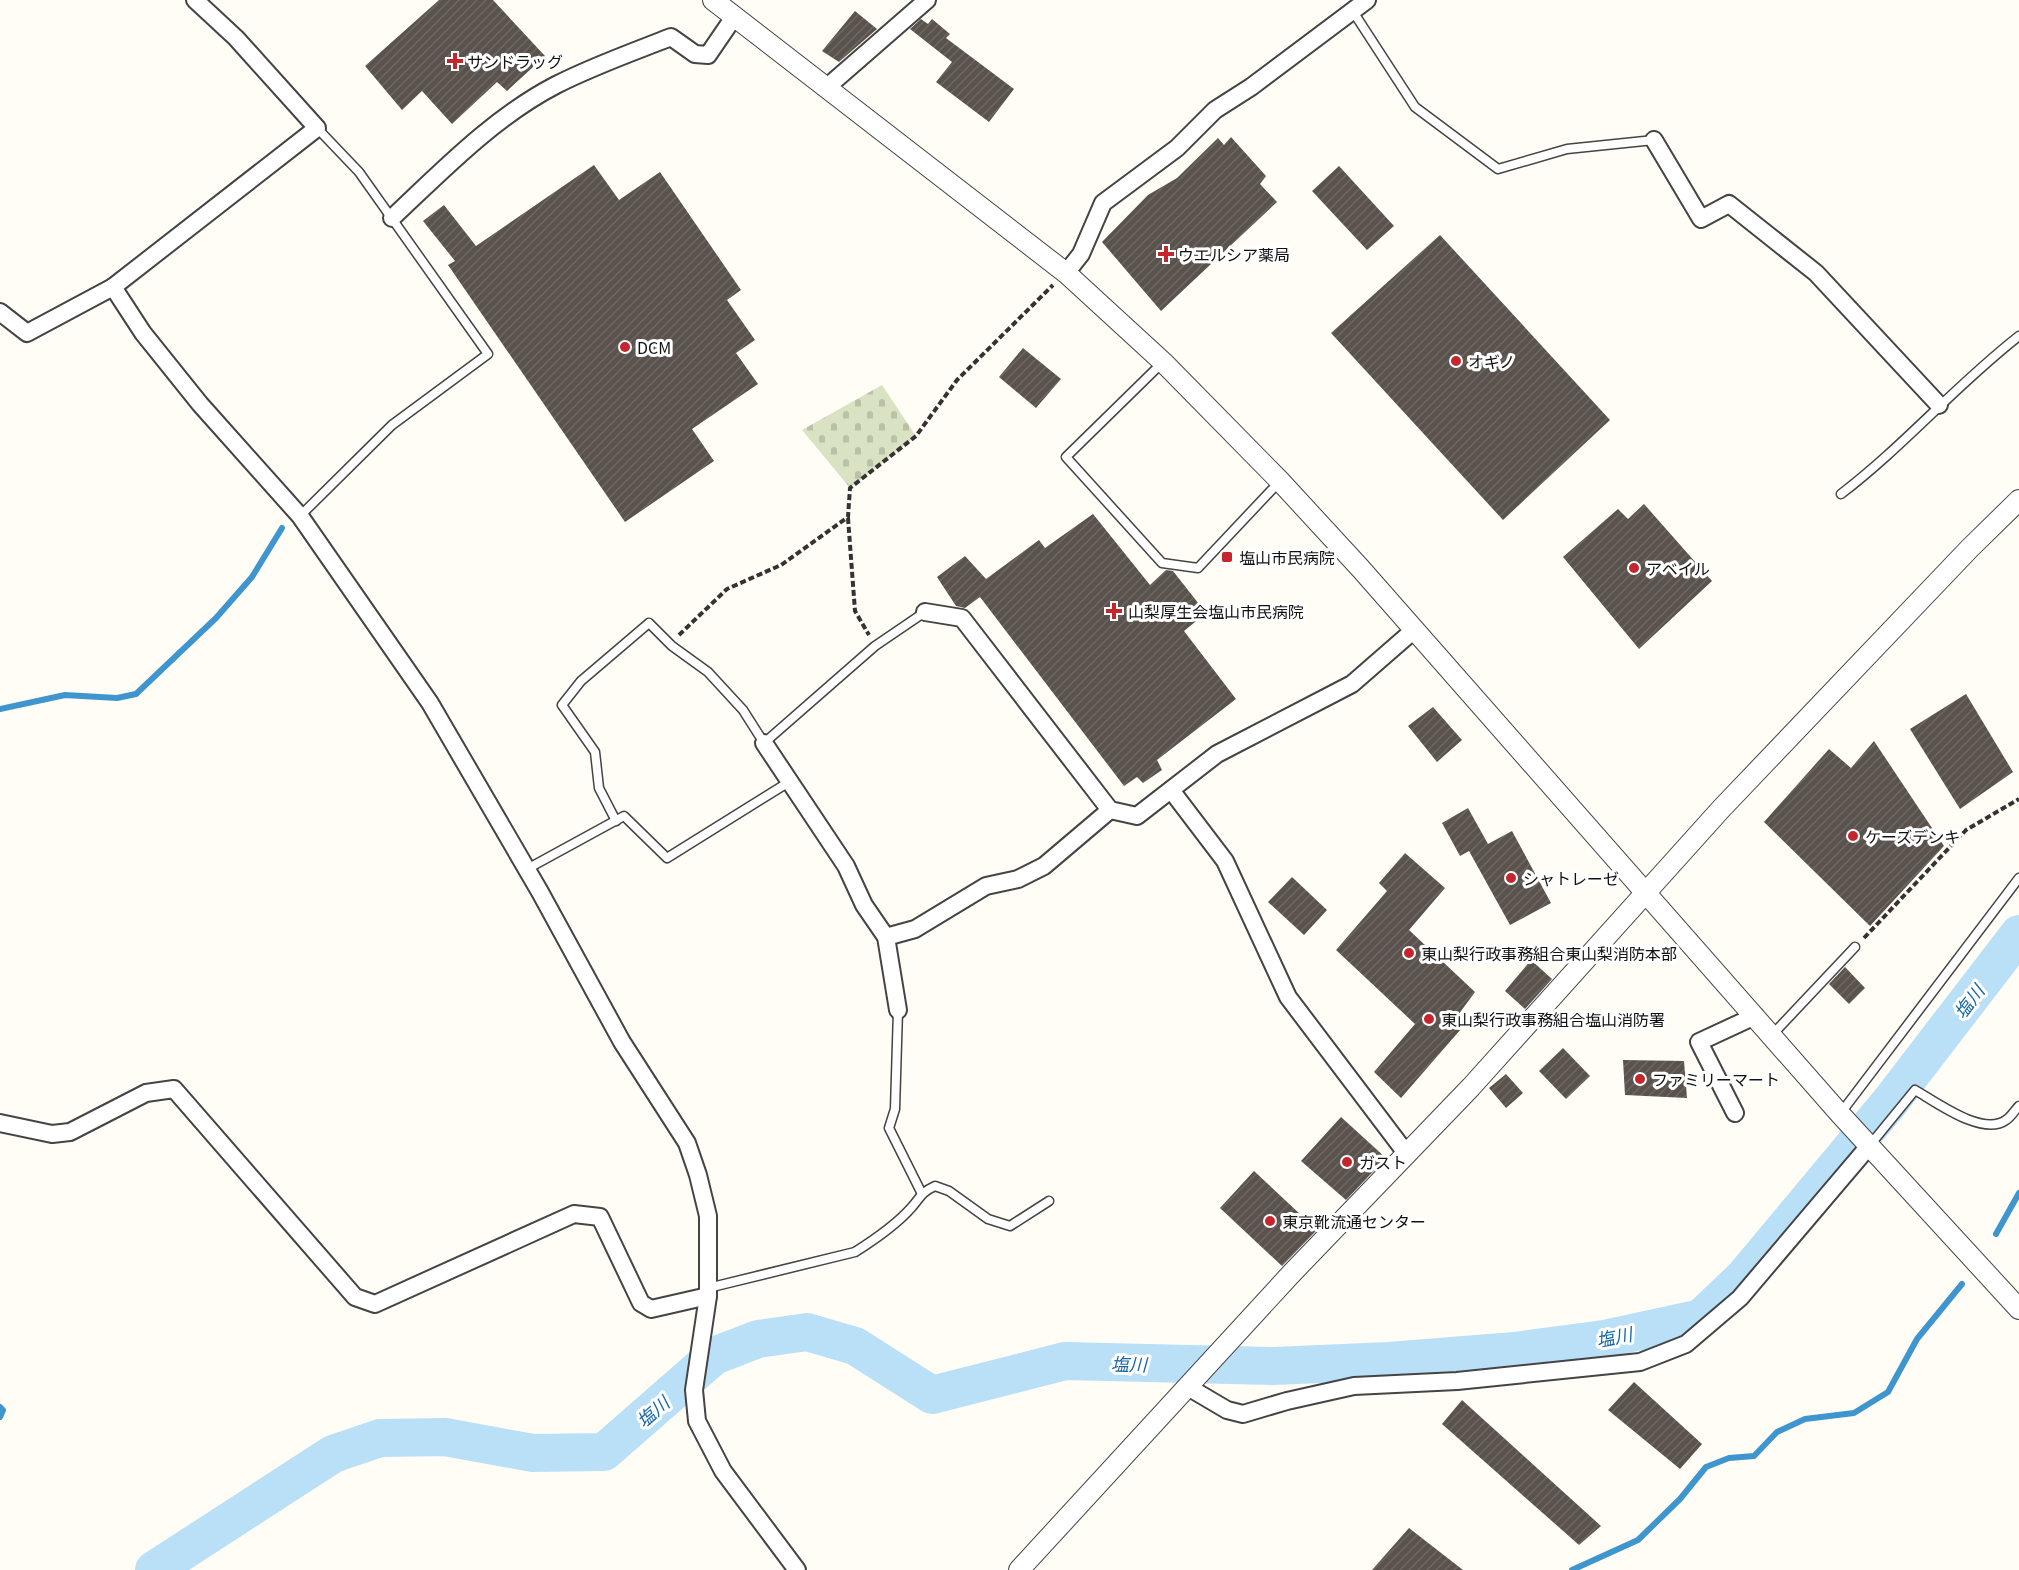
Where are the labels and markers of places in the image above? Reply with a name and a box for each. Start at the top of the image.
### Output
place label: サンドラッグ [467,49,563,73]
marker: サンドラッグ [448,54,462,68]
place label: ウエルシア薬局 [1178,242,1290,266]
marker: ウエルシア薬局 [1159,247,1173,261]
place label: DCM [637,335,671,359]
marker: DCM [618,340,632,354]
place label: オギノ [1468,349,1515,373]
marker: オギノ [1449,354,1463,368]
place label: 塩山市民病院 [1239,545,1335,569]
marker: 塩山市民病院 [1220,550,1234,564]
place label: アベイル [1646,556,1710,580]
marker: アベイル [1627,561,1641,575]
place label: 山梨厚生会塩山市民病院 [1128,599,1304,623]
marker: 山梨厚生会塩山市民病院 [1105,602,1123,620]
place label: ケーズデンキ [1865,824,1960,848]
marker: ケーズデンキ [1846,829,1860,843]
place label: シャトレーゼ [1523,866,1619,890]
marker: シャトレーゼ [1504,871,1518,885]
place label: 東山梨行政事務組合東山梨消防本部 [1421,941,1677,965]
marker: 東山梨行政事務組合東山梨消防本部 [1402,946,1416,960]
place label: 東山梨行政事務組合塩山消防署 [1441,1007,1665,1031]
marker: 東山梨行政事務組合塩山消防署 [1422,1012,1436,1026]
place label: ファミリーマート [1652,1067,1780,1091]
marker: ファミリーマート [1633,1072,1647,1086]
place label: ガスト [1359,1150,1407,1174]
marker: ガスト [1340,1155,1354,1169]
place label: 東京靴流通センター [1282,1209,1426,1233]
marker: 東京靴流通センター [1263,1214,1277,1228]

